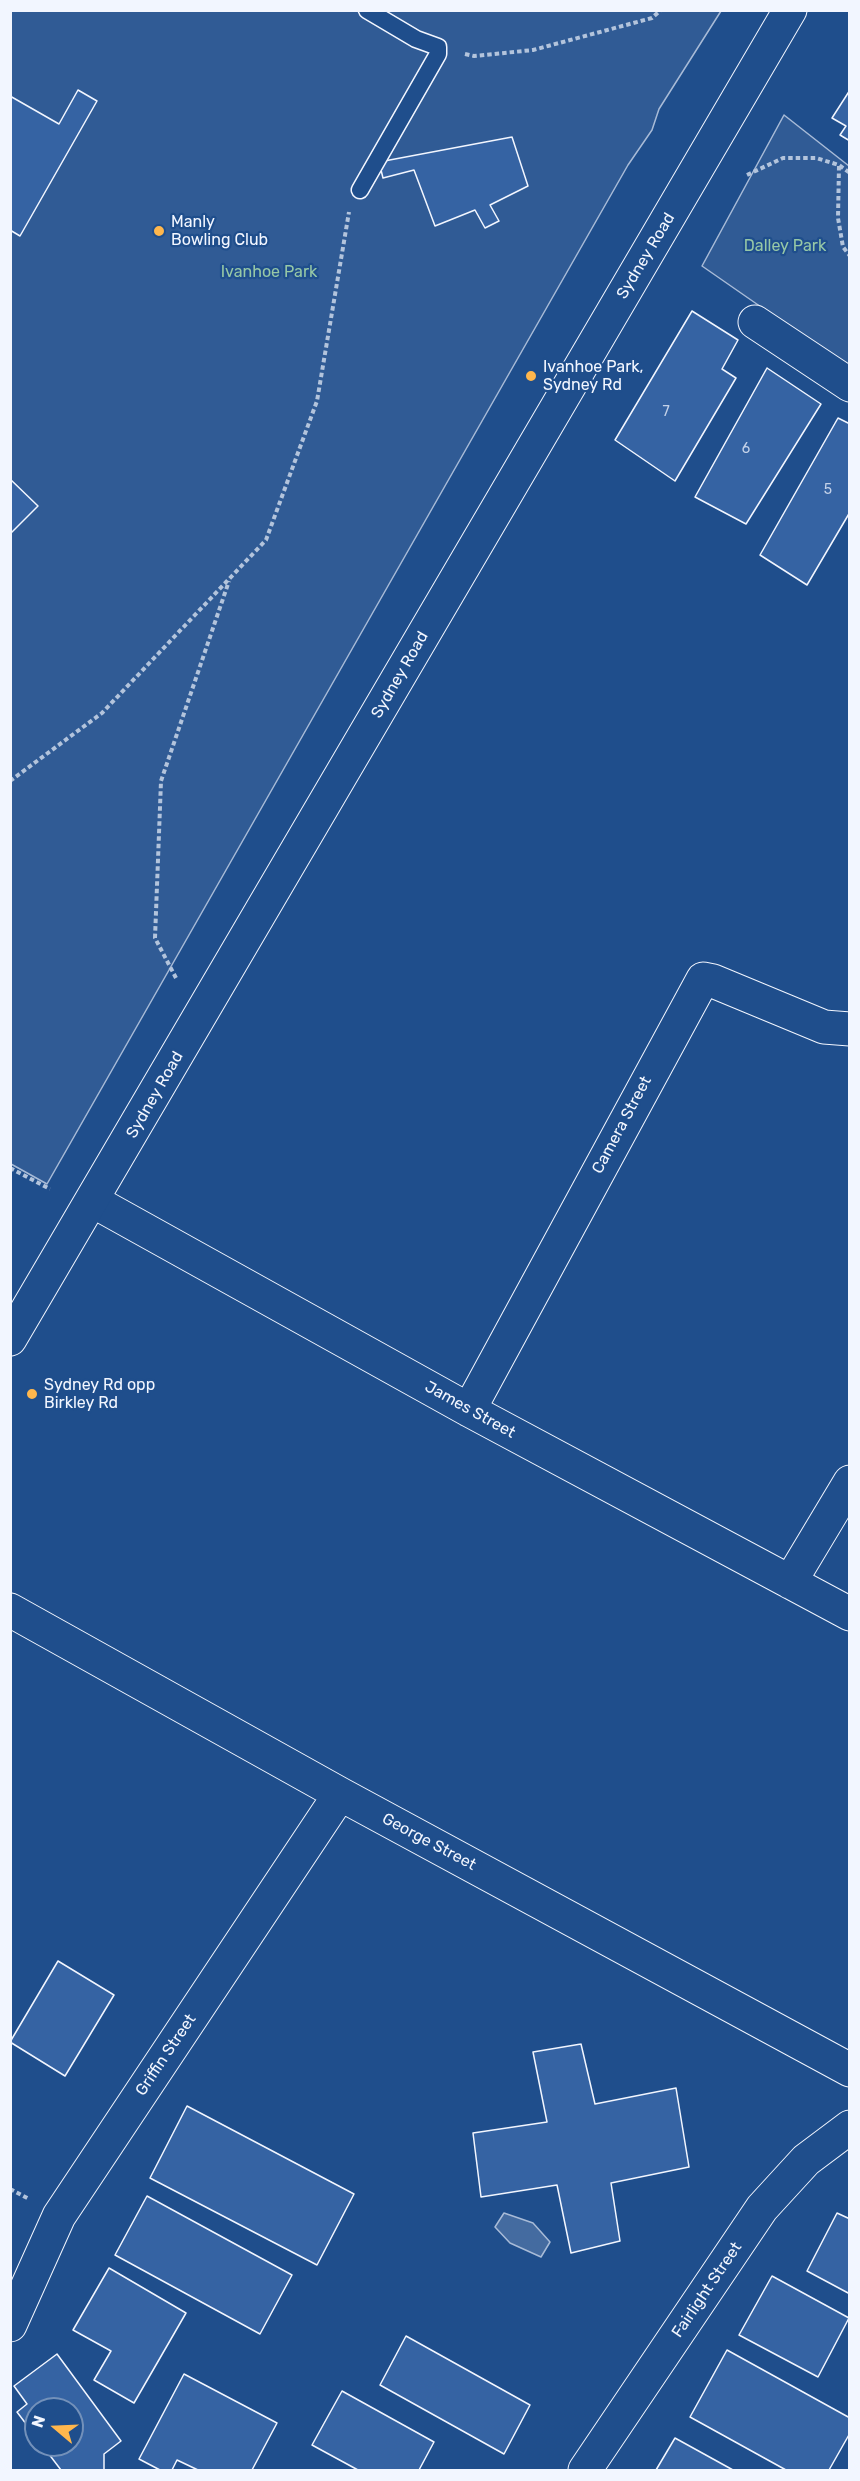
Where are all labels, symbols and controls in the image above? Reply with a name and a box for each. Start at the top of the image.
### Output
street label: Sydney Road [613,209,679,303]
place label: Manly Bowling Club [171,212,268,250]
marker: Manly Bowling Club [152,224,166,238]
park label: Dalley Park [744,236,826,256]
park label: Ivanhoe Park [221,262,317,282]
place label: Ivanhoe Park, Sydney Rd [543,357,644,395]
marker: Ivanhoe Park, Sydney Rd [524,369,538,383]
house number: 7 [662,404,670,420]
house number: 6 [742,441,750,457]
house number: 5 [824,482,832,498]
street label: Sydney Road [367,628,433,722]
street label: Sydney Road [122,1048,188,1142]
street label: Camera Street [588,1073,656,1177]
place label: Sydney Rd opp Birkley Rd [44,1375,155,1413]
street label: James Street [421,1377,519,1443]
marker: Sydney Rd opp Birkley Rd [25,1387,39,1401]
street label: George Street [379,1809,479,1875]
street label: Griffin Street [132,2010,200,2100]
street label: Fairlight Street [668,2239,746,2341]
north arrow [24,2397,84,2457]
text: N [28,2413,49,2430]

